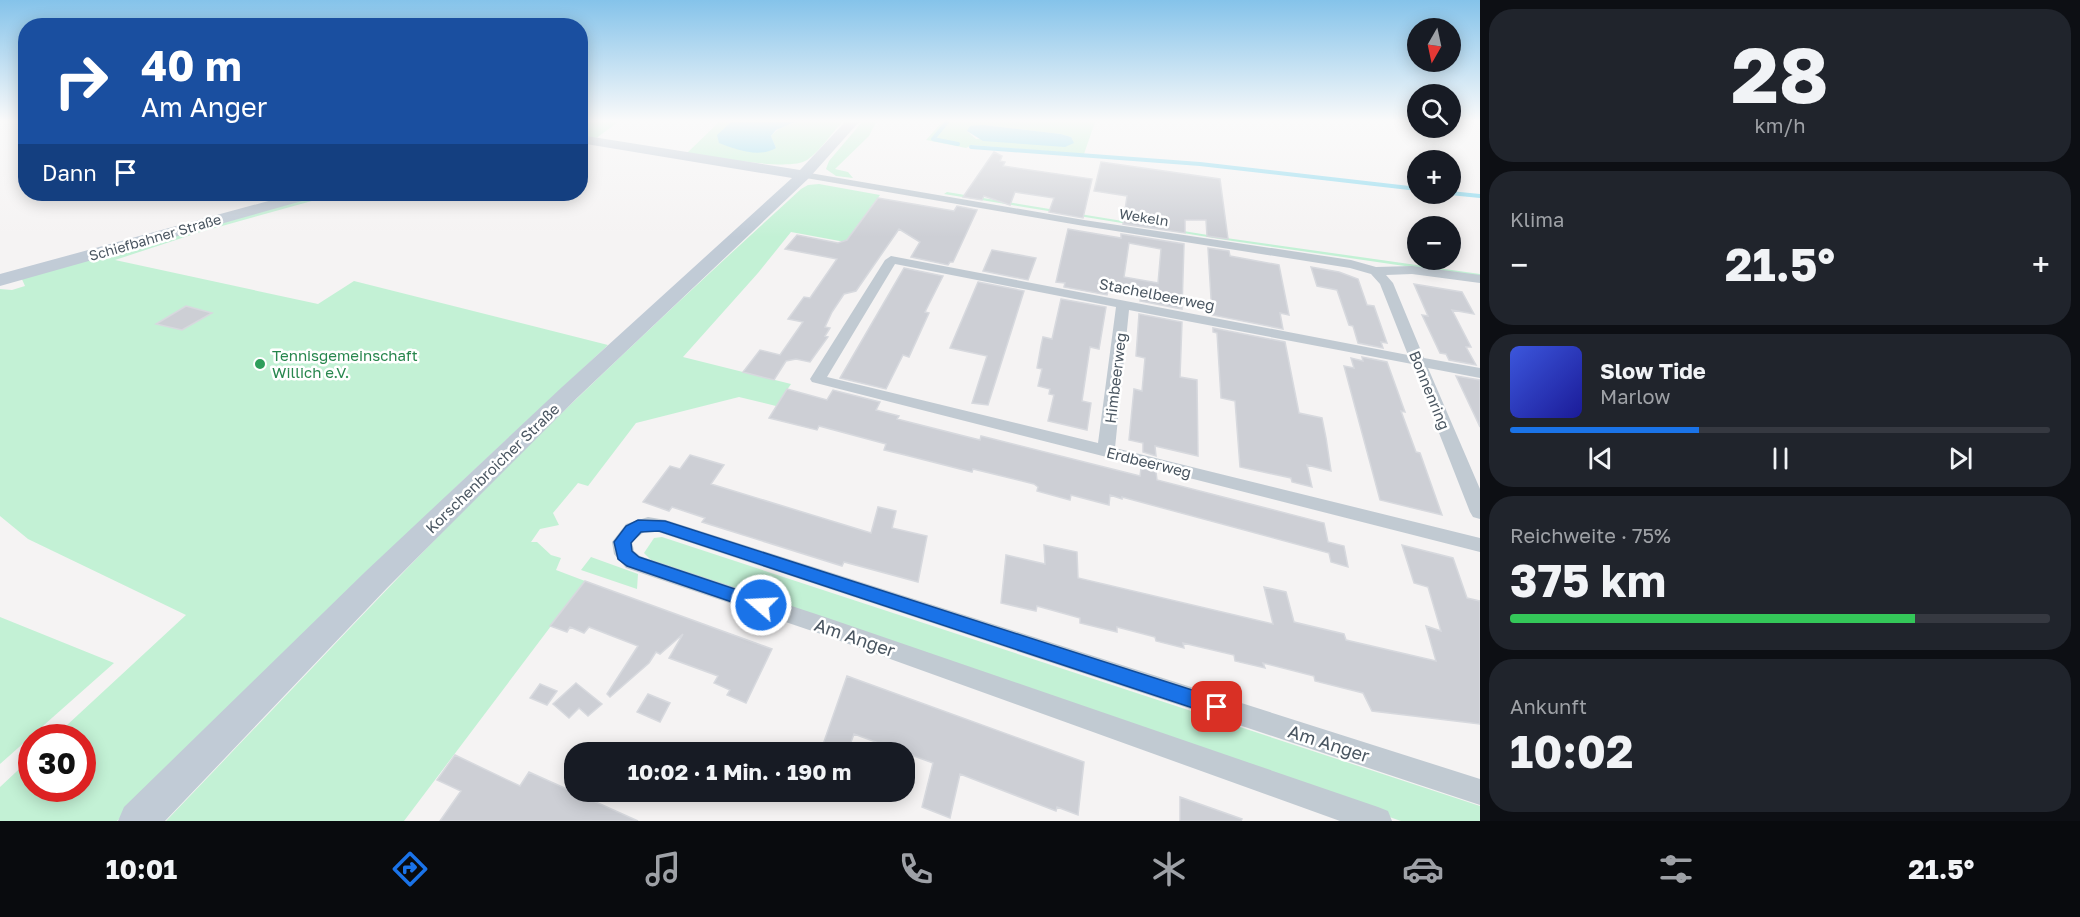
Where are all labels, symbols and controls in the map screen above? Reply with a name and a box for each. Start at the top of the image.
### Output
north arrow [1407,18,1461,72]
map controls [1407,18,1461,270]
text: 28 [1731,27,1829,120]
text: 40 m [141,40,242,90]
icon: right [42,42,120,120]
button: search [1407,84,1461,138]
text: Am Anger [141,91,267,123]
text: km/h [1755,113,1805,137]
button: + [1407,150,1461,204]
icon: arrive [109,156,142,189]
text: Dann [42,159,97,186]
street label: Wekeln [1118,205,1170,229]
text: Klima [1510,207,1564,231]
street label: Schiefbahner Straße [87,210,223,264]
button: − [1407,216,1461,270]
text: 21.5° [1725,237,1835,291]
text: − [1510,245,1528,284]
text: + [2032,245,2050,284]
street label: Stachelbeerweg [1098,274,1216,314]
street label: Himbeerweg [1100,332,1130,424]
place label: Tennisgemeinschaft Willich e.V. [272,346,418,381]
street label: Bonnenring [1406,348,1454,432]
marker: Tennisgemeinschaft Willich e.V. [253,357,267,371]
text: Slow Tide [1600,357,1706,384]
text: Marlow [1600,384,1671,408]
street label: Korschenbroicher Straße [421,399,563,537]
icon: previous [1584,442,1617,475]
icon: pause [1764,442,1797,475]
icon: next [1944,442,1977,475]
street label: Erdbeerweg [1105,443,1193,481]
text: Reichweite · 75% [1510,523,1671,547]
text: 375 km [1510,553,1666,607]
position arrow [729,573,793,637]
street label: Am Anger [812,613,898,661]
pin [1191,681,1242,732]
icon: arrive [1200,690,1233,723]
text: Ankunft [1510,694,1587,718]
street label: Am Anger [1286,720,1372,766]
speed limit sign: 30 [18,724,96,802]
text: 10:02 [1510,724,1634,778]
text: 10:02 · 1 Min. · 190 m [628,758,851,785]
icon: directions [389,848,431,890]
icon: music [642,848,684,890]
icon: phone [895,848,937,890]
icon: climate [1148,848,1190,890]
icon: car [1402,848,1444,890]
icon: filters [1655,848,1697,890]
text: 10:01 [106,853,177,885]
text: 21.5° [1908,853,1974,885]

